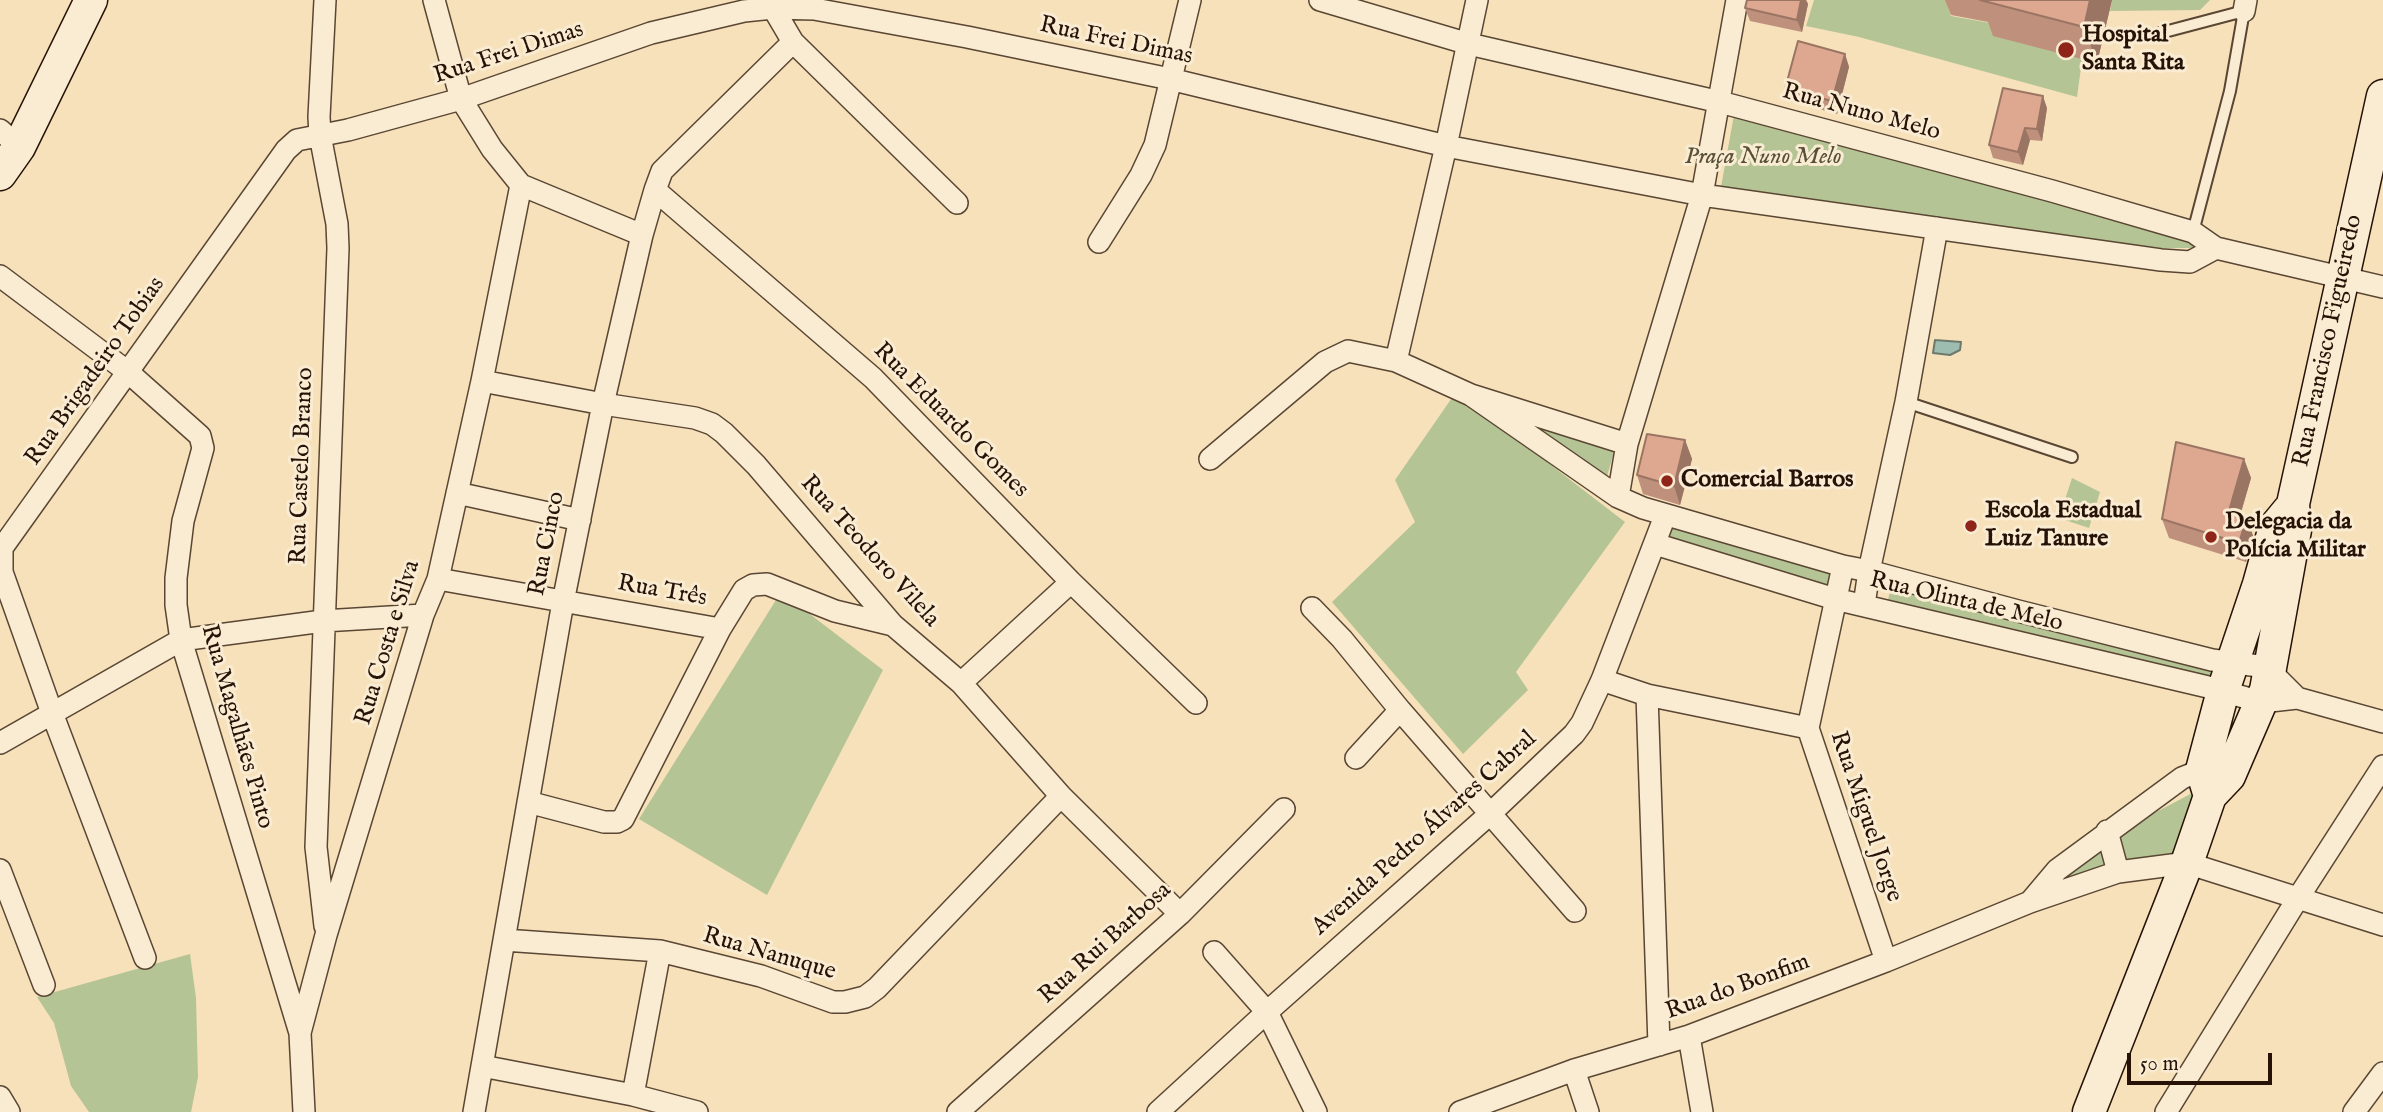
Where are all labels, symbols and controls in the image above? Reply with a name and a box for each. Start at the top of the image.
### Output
street label: Rua Frei Dimas [1037,12,1195,72]
street label: Rua Frei Dimas [431,16,587,92]
place label: Hospital Santa Rita [2082,22,2184,78]
marker: Hospital Santa Rita [2056,40,2076,60]
street label: Rua Nuno Melo [1779,78,1943,148]
park label: Praça Nuno Melo [1684,144,1842,172]
street label: Rua Francisco Figueiredo [2288,212,2370,470]
street label: Rua Brigadeiro Tobias [20,272,172,472]
street label: Rua Eduardo Gomes [866,337,1034,505]
street label: Rua Castelo Branco [285,367,321,565]
place label: Comercial Barros [1681,467,1854,495]
street label: Rua Teodoro Vilela [793,470,945,634]
marker: Comercial Barros [1659,473,1675,489]
street label: Rua Cinco [524,489,572,599]
place label: Escola Estadual Luiz Tanure [1985,498,2141,554]
place label: Delegacia da Polícia Militar [2225,509,2366,565]
marker: Escola Estadual Luiz Tanure [1963,518,1979,534]
marker: Delegacia da Polícia Militar [2203,529,2219,545]
street label: Rua Costa e Silva [350,557,428,729]
street label: Rua Olinta de Melo [1867,567,2065,639]
street label: Rua Três [615,570,709,614]
street label: Rua Magalhães Pinto [193,622,279,832]
street label: Avenida Pedro Álvares Cabral [1307,726,1543,942]
street label: Rua Miguel Jorge [1822,728,1908,906]
street label: Rua Rui Barbosa [1034,877,1178,1011]
street label: Rua Nanuque [699,922,839,988]
street label: Rua do Bonfim [1662,949,1814,1027]
scale bar [2131,1038,2276,1082]
text: 50 m [2140,1051,2179,1078]

